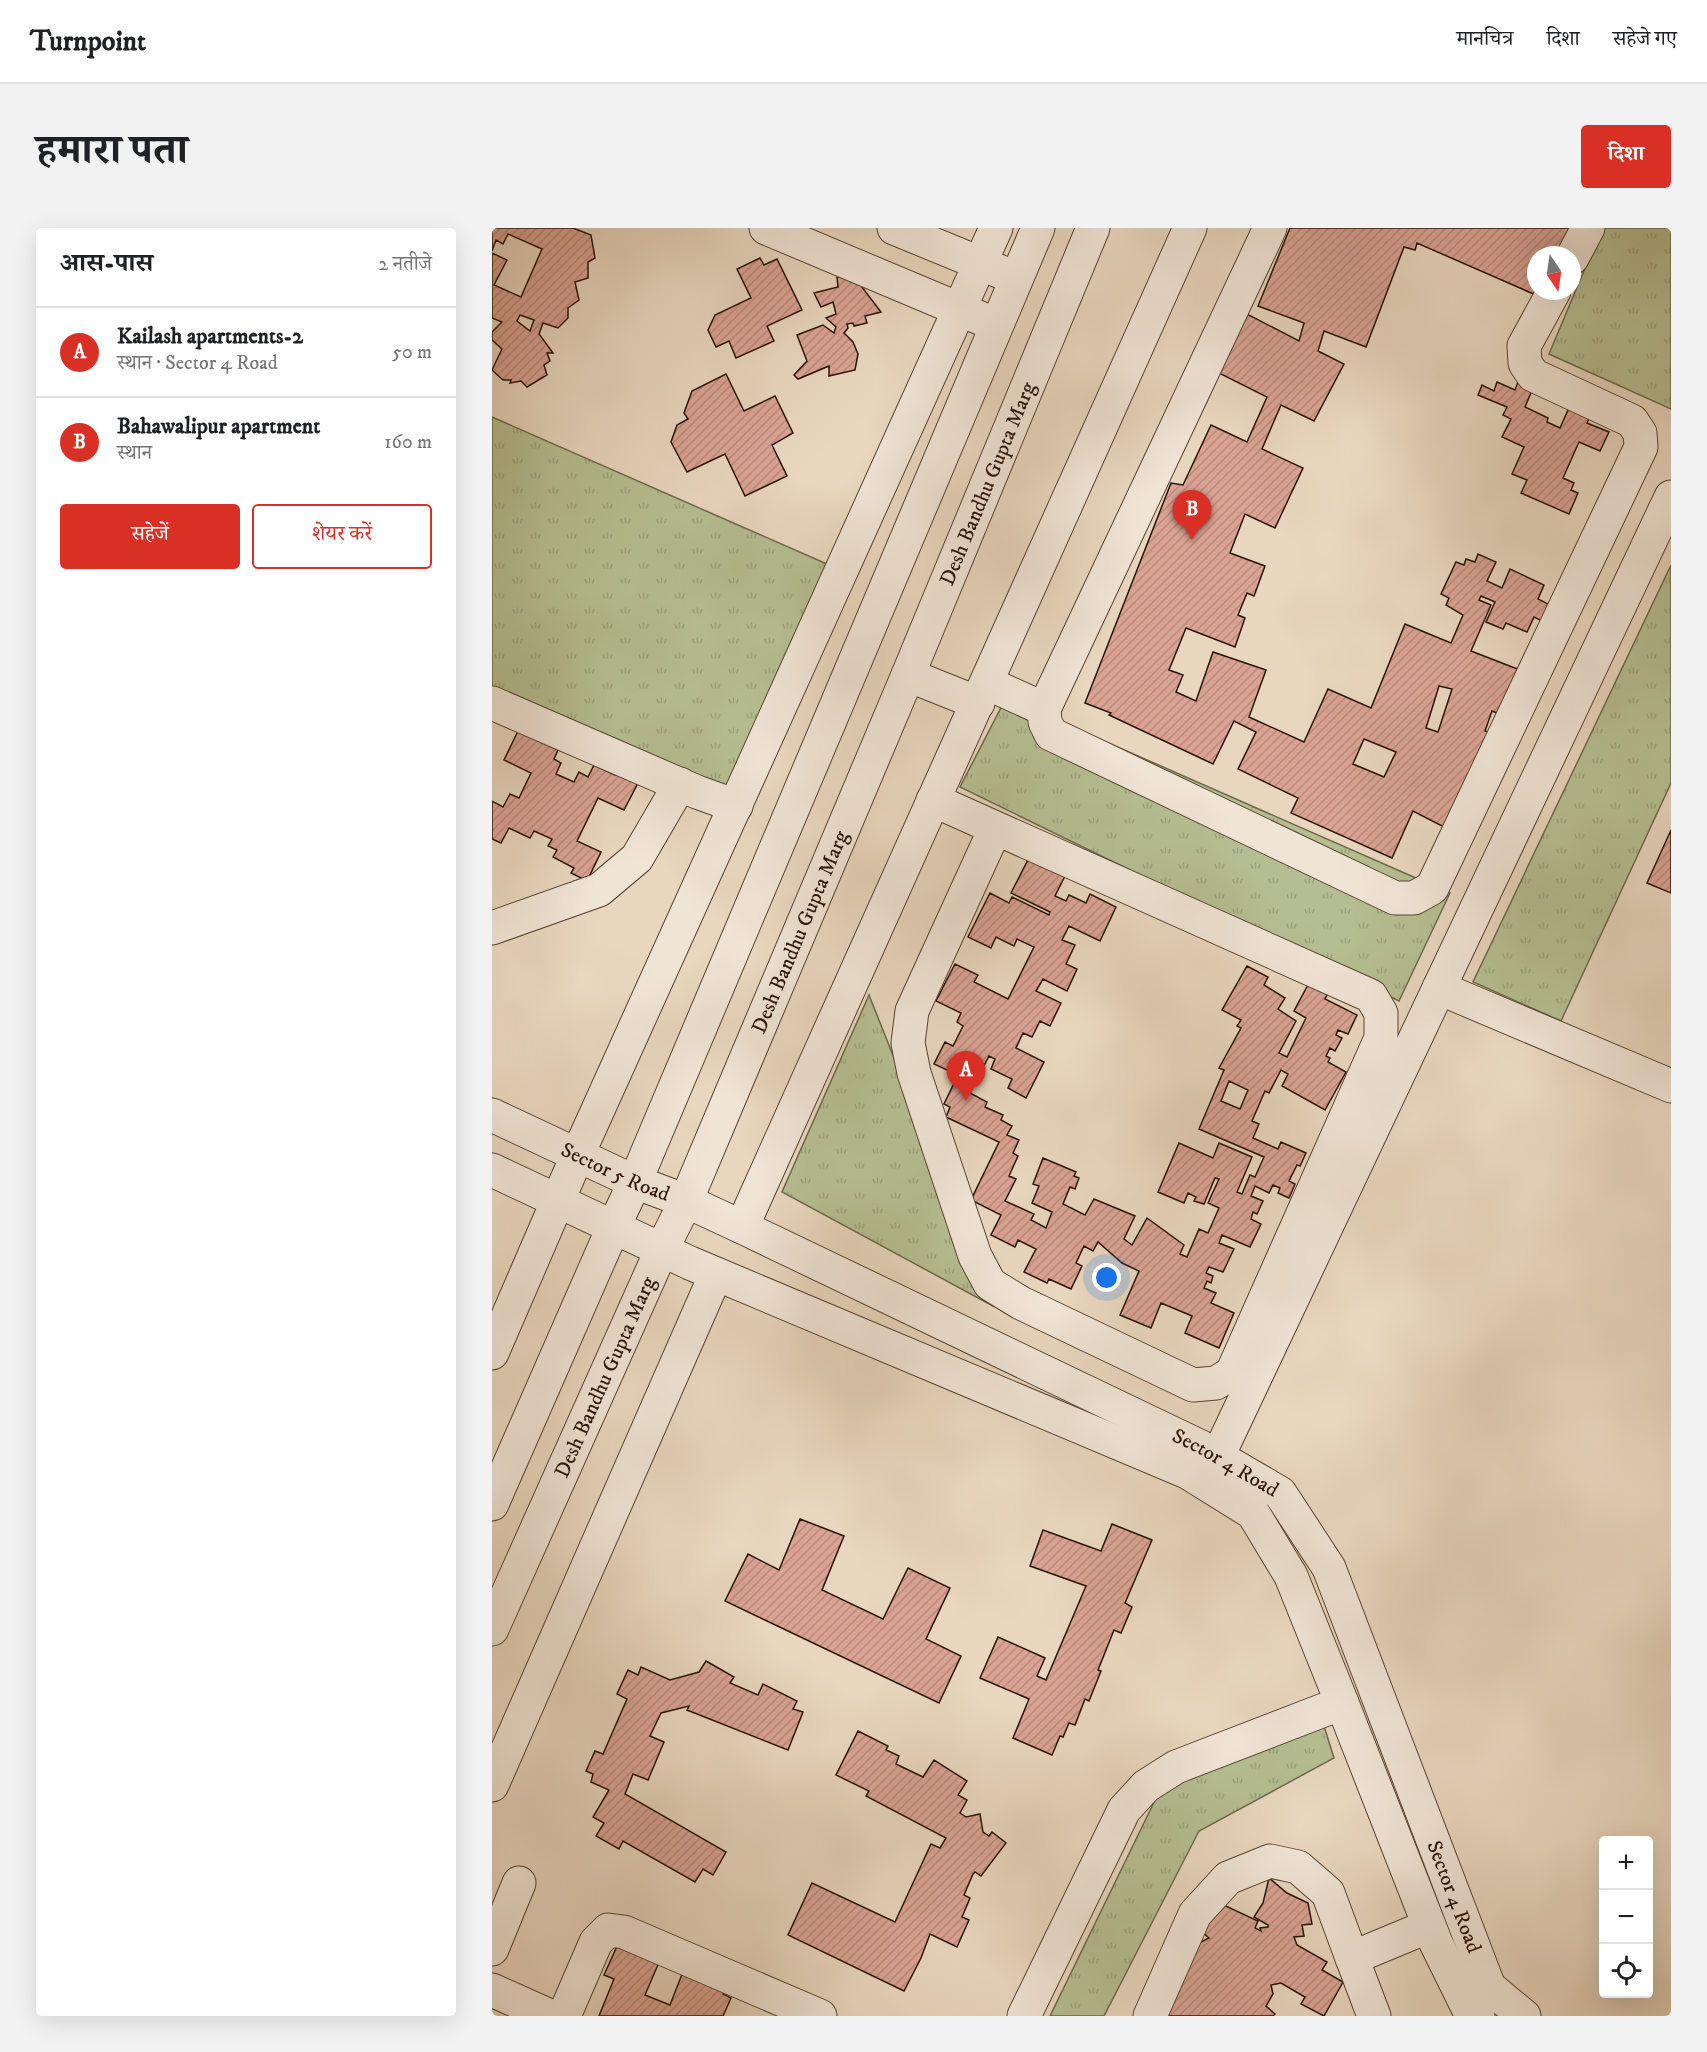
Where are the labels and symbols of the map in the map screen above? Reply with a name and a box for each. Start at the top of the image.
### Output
north arrow [1527,246,1581,300]
street label: Desh Bandhu Gupta Marg [934,378,1042,590]
pin: B [1172,490,1212,540]
street label: Desh Bandhu Gupta Marg [746,826,855,1038]
pin: A [946,1052,986,1101]
street label: Sector 5 Road [556,1137,674,1208]
your location [1092,1263,1121,1292]
street label: Desh Bandhu Gupta Marg [549,1272,662,1482]
street label: Sector 4 Road [1168,1423,1283,1504]
street label: Sector 4 Road [1420,1837,1487,1957]

